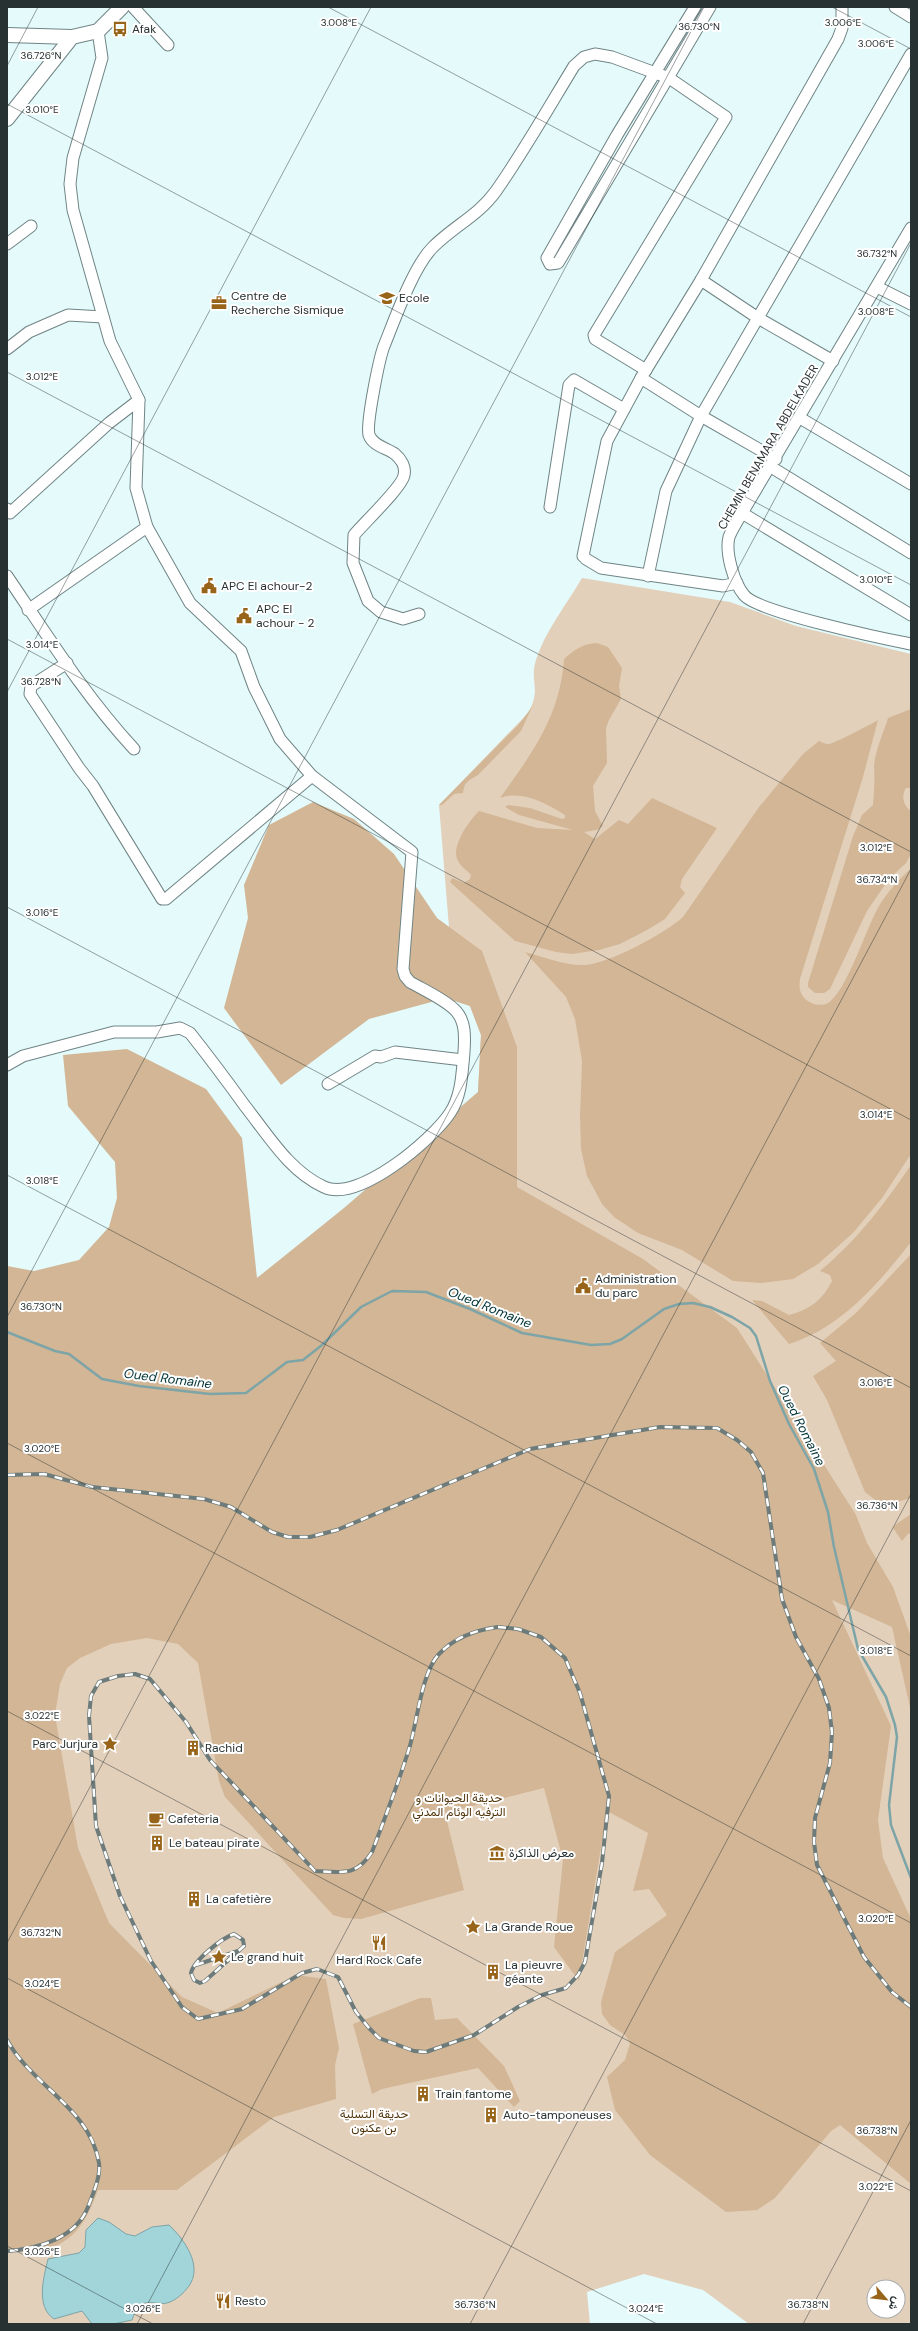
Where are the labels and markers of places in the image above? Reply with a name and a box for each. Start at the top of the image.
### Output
bus stop icon: Afak [111,20,129,38]
place label: Afak [132,21,156,37]
place label: Centre de Recherche Sismique [231,288,344,318]
school or university icon: Ecole [378,289,396,307]
place label: Ecole [399,290,429,306]
office icon: Centre de Recherche Sismique [210,294,228,312]
public building icon: APC El achour-2 [200,577,218,595]
place label: APC El achour-2 [221,578,313,594]
place label: APC El achour - 2 [256,601,315,631]
public building icon: APC El achour - 2 [235,607,253,625]
place label: Administration du parc [595,1271,676,1301]
public building icon: Administration du parc [574,1277,592,1295]
place icon: Parc Jurjura [101,1735,119,1753]
place label: Parc Jurjura [32,1736,98,1752]
building icon: Rachid [184,1739,202,1757]
place label: Rachid [205,1740,243,1756]
cafe icon: Cafeteria [147,1810,165,1828]
place label: Cafeteria [168,1811,219,1827]
building icon: Le bateau pirate [148,1834,166,1852]
place label: Le bateau pirate [169,1835,260,1851]
museum icon: معرض الذاكرة [488,1844,506,1862]
place label: معرض الذاكرة [509,1845,574,1861]
building icon: La cafetière [185,1890,203,1908]
place label: La cafetière [206,1891,272,1907]
place icon: La Grande Roue [464,1918,482,1936]
place label: La Grande Roue [485,1919,573,1935]
restaurant icon: Hard Rock Cafe [370,1934,388,1952]
place icon: Le grand huit [210,1948,228,1966]
place label: Le grand huit [231,1949,304,1965]
place label: Hard Rock Cafe [336,1952,422,1968]
place label: La pieuvre géante [505,1957,563,1987]
building icon: La pieuvre géante [484,1963,502,1981]
building icon: Train fantome [414,2085,432,2103]
place label: Train fantome [435,2086,512,2102]
building icon: Auto-tamponeuses [482,2106,500,2124]
place label: Auto-tamponeuses [503,2107,612,2123]
restaurant icon: Resto [214,2292,232,2310]
place label: Resto [235,2293,266,2309]

